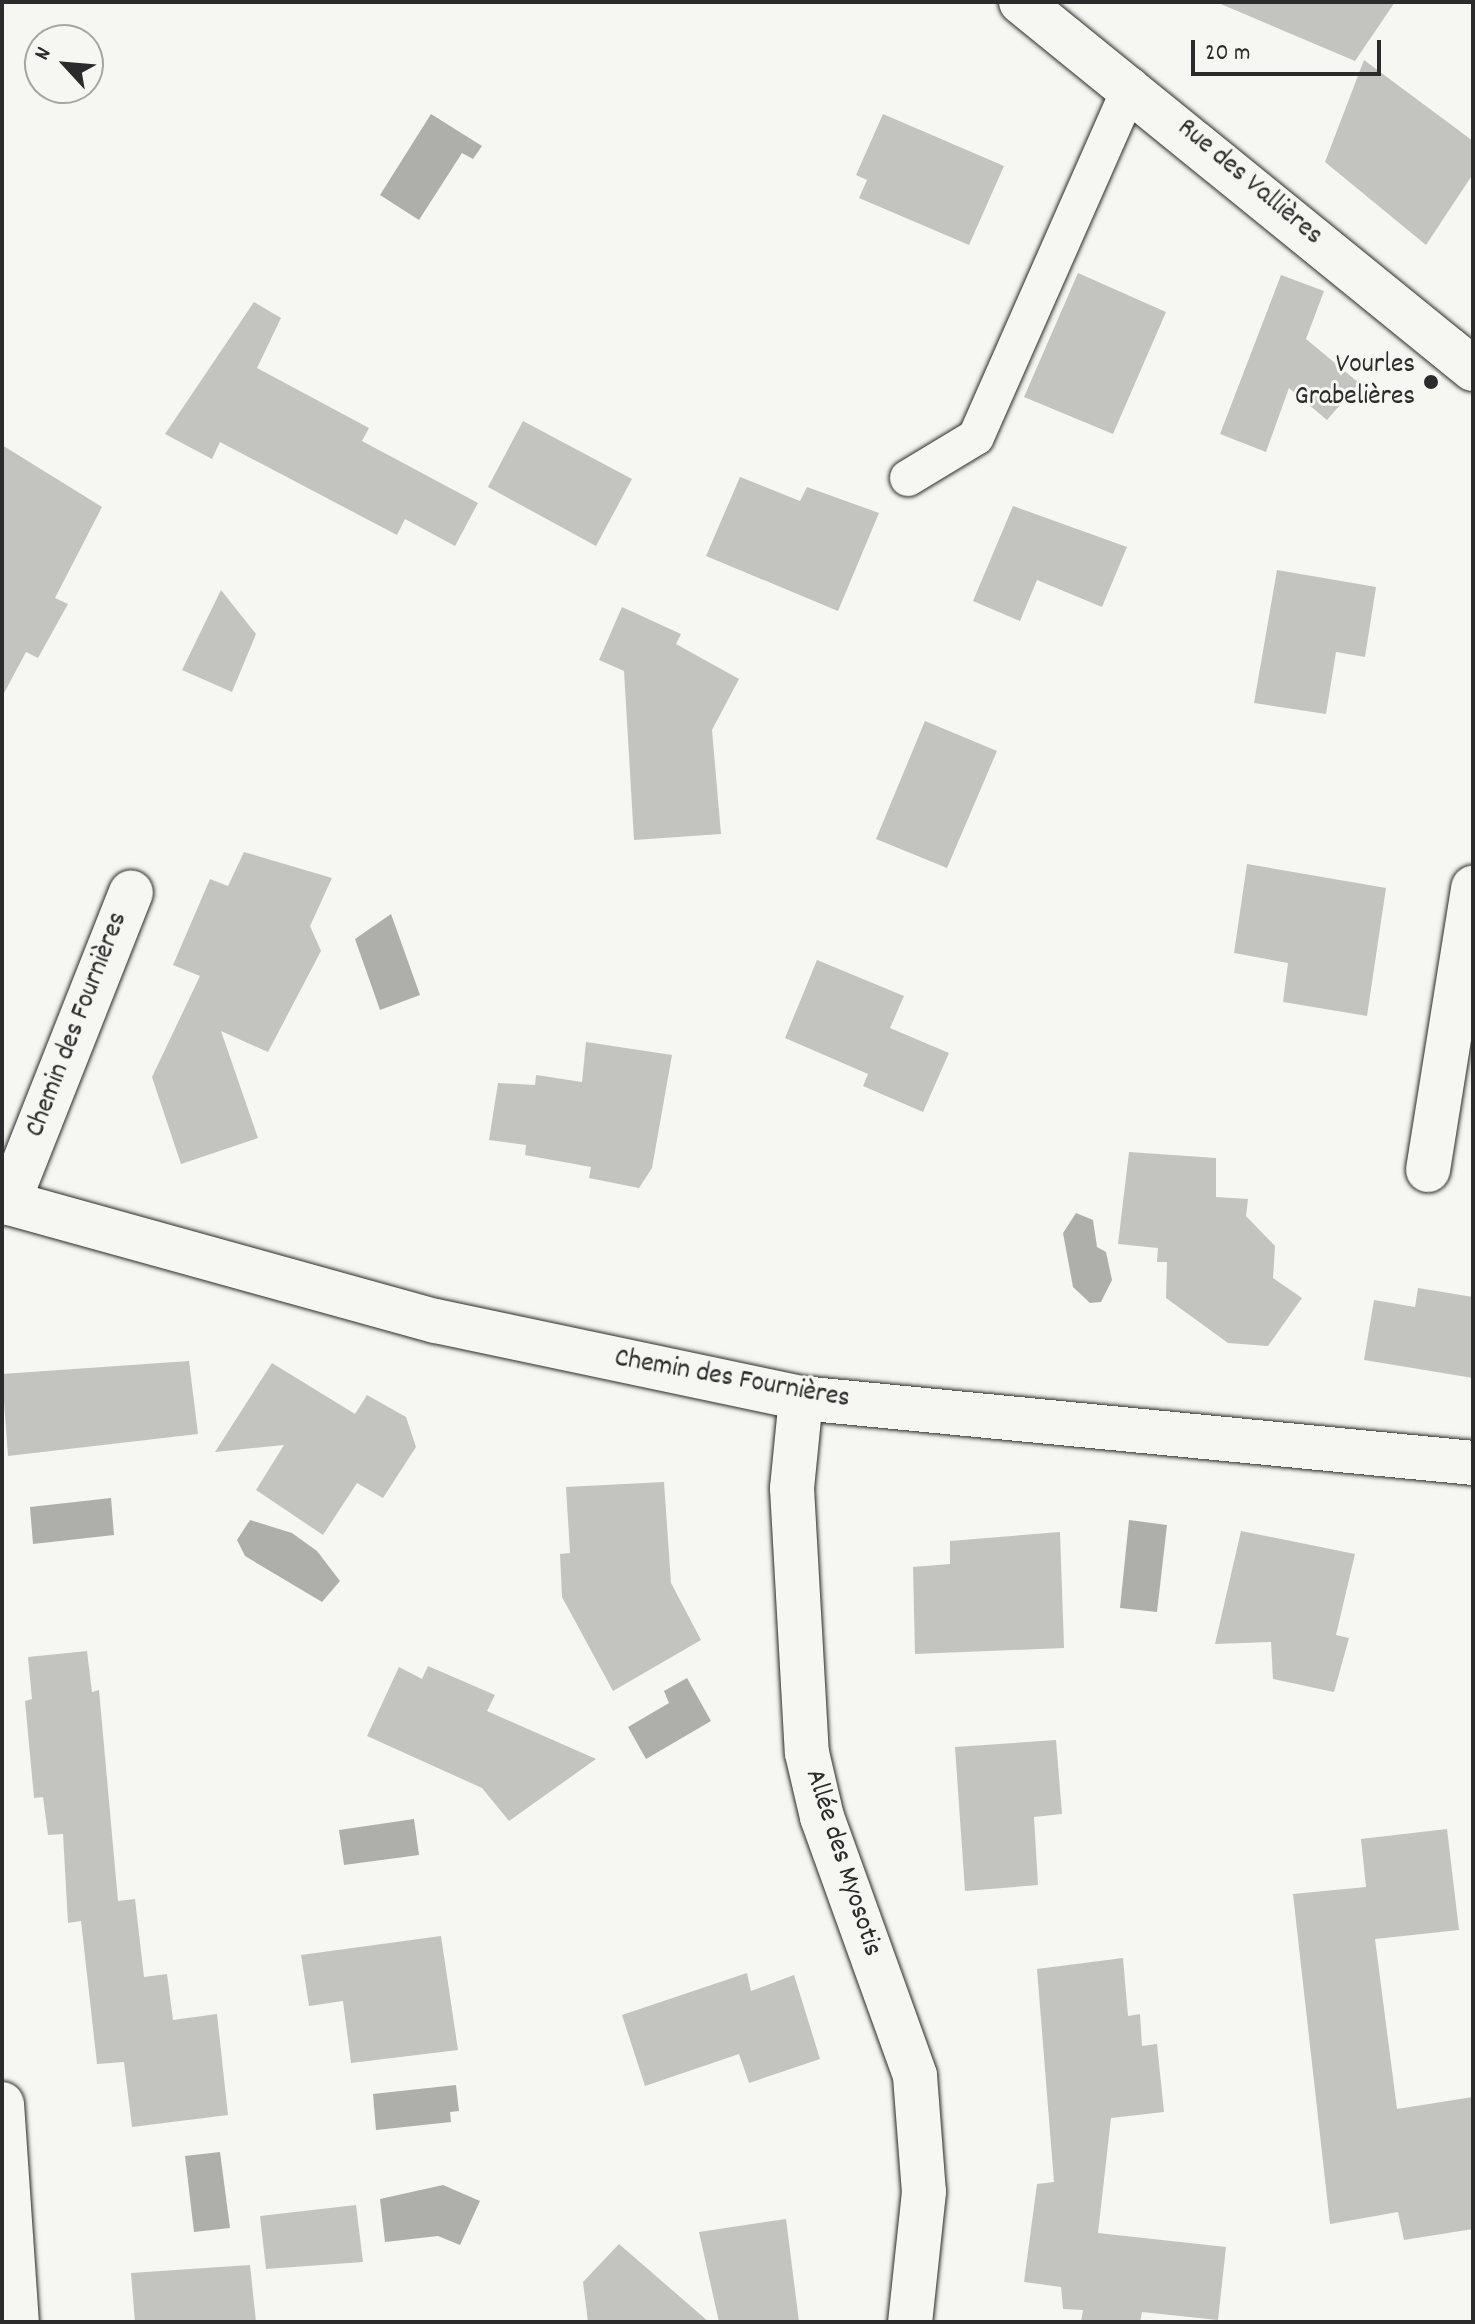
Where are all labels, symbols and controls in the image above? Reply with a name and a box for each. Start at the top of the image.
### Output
north arrow [24,24,104,104]
scale bar [1195,24,1385,74]
text: 20 m [1205,37,1251,71]
text: N [27,42,60,66]
street label: Rue des Vallières [1169,112,1329,254]
place label: Vourles Grabelières [1295,349,1415,415]
marker: Vourles Grabelières [1422,373,1440,391]
street label: Chemin des Fournières [20,908,136,1142]
street label: Chemin des Fournières [612,1343,852,1417]
street label: Allée des Myosotis [796,1765,888,1961]

